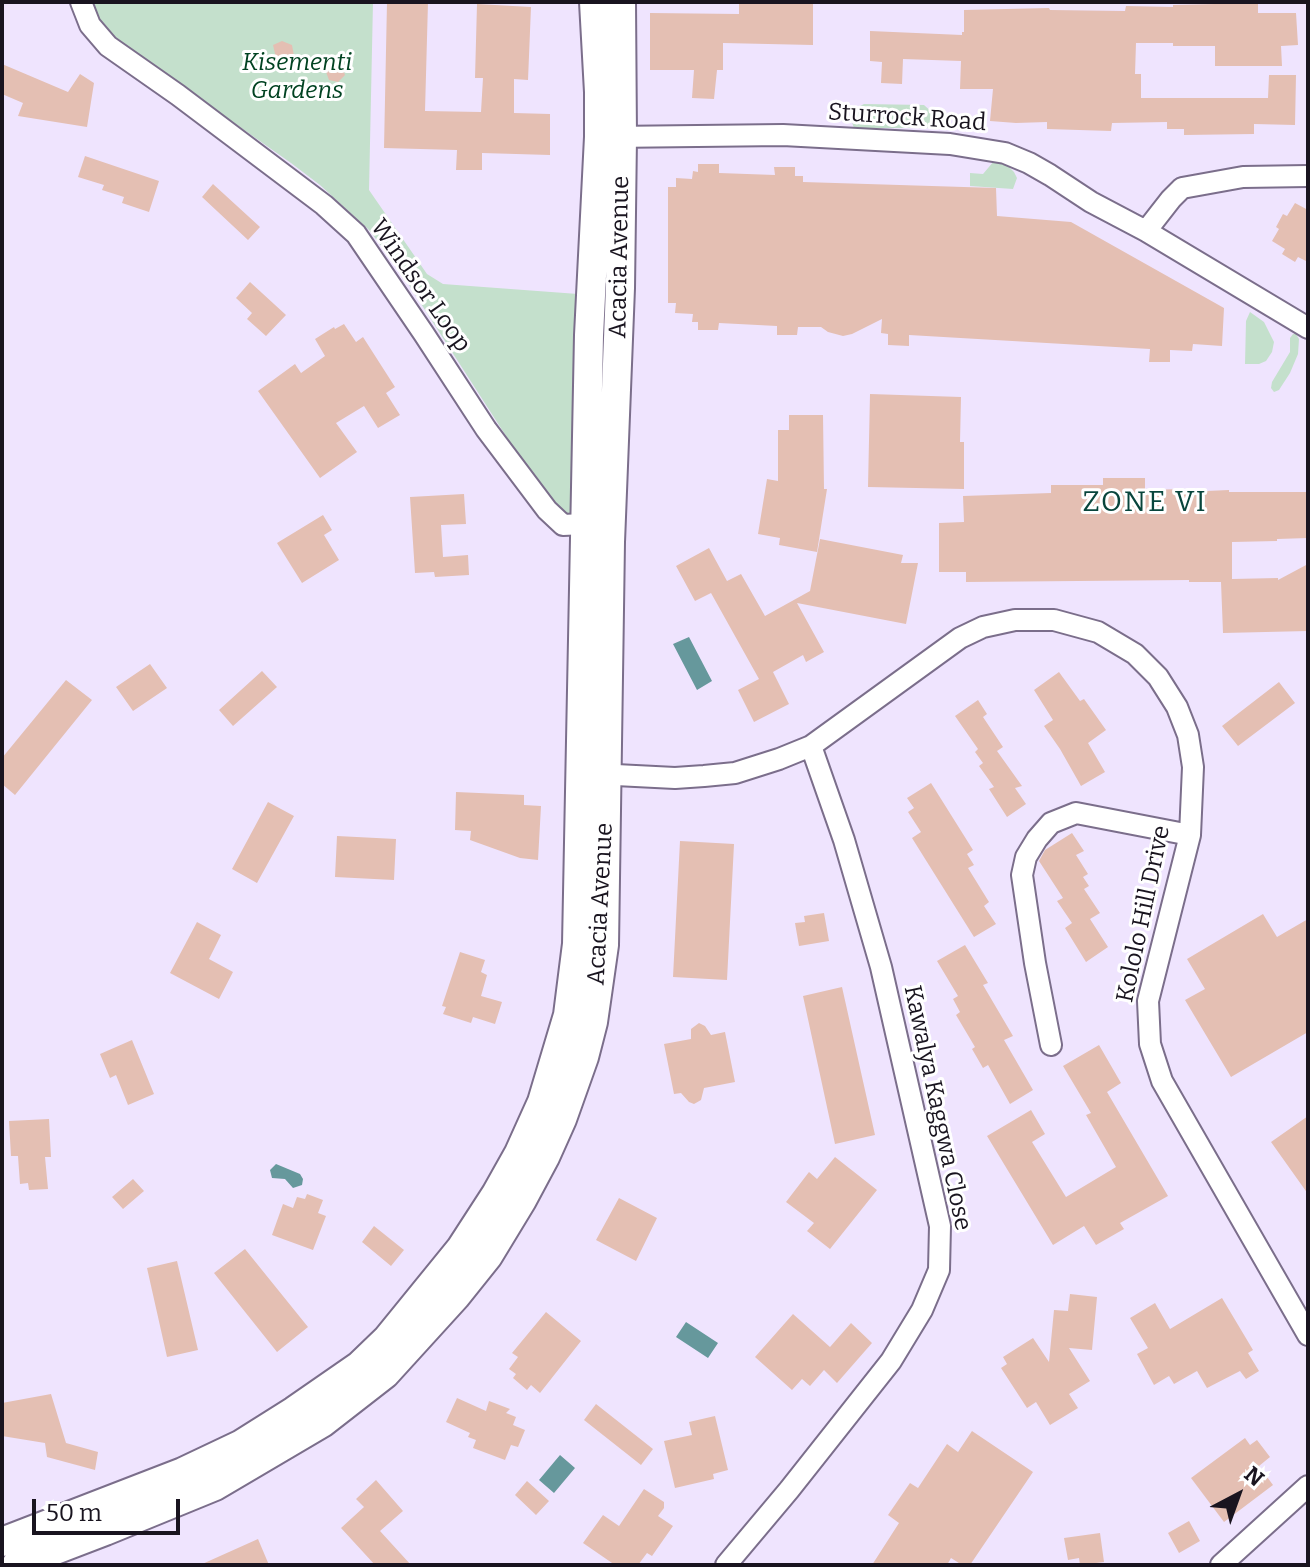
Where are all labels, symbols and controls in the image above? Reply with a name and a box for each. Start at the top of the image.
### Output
park label: Kisementi Gardens [242,49,352,105]
street label: Sturrock Road [827,98,987,138]
street label: Acacia Avenue [604,175,636,339]
street label: Windsor Loop [364,214,476,358]
district label: ZONE VI [1082,486,1208,520]
street label: Acacia Avenue [582,822,620,986]
street label: Kololo Hill Drive [1111,823,1177,1005]
street label: Kawalya Kaggwa Close [897,983,977,1233]
north arrow [1198,1455,1278,1535]
text: N [1239,1461,1269,1492]
scale bar [36,1483,184,1533]
text: 50 m [46,1499,102,1527]

